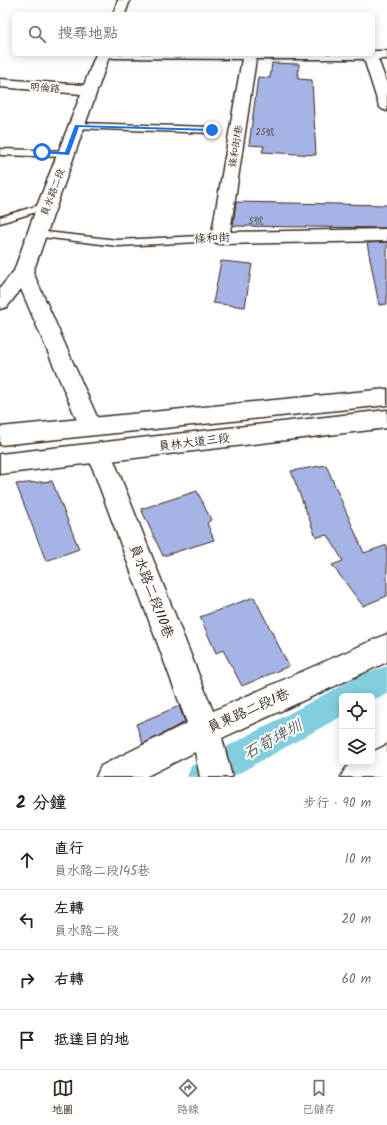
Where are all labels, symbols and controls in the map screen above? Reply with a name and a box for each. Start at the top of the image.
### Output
search box [12,12,375,56]
text: 搜尋地點 [58,22,118,46]
icon: search [26,23,48,45]
street label: 明倫路 [29,79,61,97]
route end [203,121,221,139]
street label: 條和街1巷 [225,123,247,169]
house number: 25號 [255,125,275,140]
route start [33,143,51,161]
street label: 員水路二段 [37,166,69,219]
house number: 5號 [248,213,264,229]
street label: 條和街 [194,228,231,249]
street label: 員林大道三段 [157,429,231,456]
street label: 員水路二段110巷 [123,541,180,643]
street label: 員東路二段1巷 [204,682,294,739]
map controls [339,693,375,765]
button: locate [339,693,375,729]
water label: 石筍埤圳 [239,713,309,767]
button: layers [339,729,375,765]
text: 2 分鐘 [16,790,66,817]
text: 步行 · 90 m [303,793,371,814]
text: 直行 [54,837,84,861]
icon: ahead [16,849,38,871]
text: 10 m [345,849,371,870]
text: 員水路二段145巷 [54,861,150,882]
text: 左轉 [54,897,84,921]
icon: left [16,909,38,931]
text: 20 m [341,909,371,930]
text: 員水路二段 [54,921,119,942]
text: 右轉 [54,968,84,992]
icon: right [16,969,38,991]
text: 60 m [342,969,371,990]
text: 抵達目的地 [54,1028,129,1052]
icon: arrive [16,1029,38,1051]
tab: 地圖 [52,1077,74,1119]
tab: 路線 [177,1077,199,1119]
tab: 已儲存 [302,1077,335,1119]

